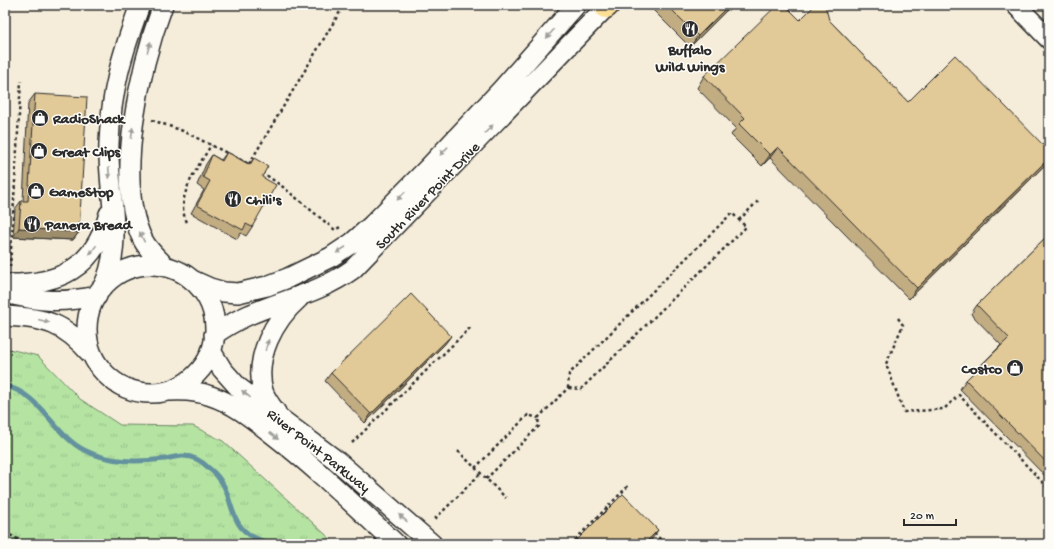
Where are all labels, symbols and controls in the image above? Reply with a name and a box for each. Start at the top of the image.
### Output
restaurant icon: Buffalo Wild Wings [680,19,700,39]
one-way arrow [546,29,555,40]
one-way arrow [147,41,153,53]
place label: Buffalo Wild Wings [655,42,726,77]
shop icon: RadioShack [30,108,50,128]
place label: RadioShack [52,111,126,129]
one-way arrow [484,124,494,134]
one-way arrow [129,127,136,139]
street label: South River Point Drive [372,139,485,254]
shop icon: Great Clips [29,141,49,161]
place label: Great Clips [52,144,122,162]
one-way arrow [439,146,449,156]
one-way arrow [106,167,112,180]
shop icon: GameStop [26,181,46,201]
place label: GameStop [49,184,114,202]
restaurant icon: Chili's [223,189,243,209]
one-way arrow [396,191,406,201]
place label: Chili's [245,192,283,210]
restaurant icon: Panera Bread [22,214,42,234]
place label: Panera Bread [44,217,134,235]
one-way arrow [139,231,145,243]
one-way arrow [89,244,98,255]
one-way arrow [335,246,347,253]
one-way arrow [38,318,50,324]
one-way arrow [264,339,270,351]
shop icon: Costco [1005,358,1025,378]
place label: Costco [961,361,1002,379]
one-way arrow [242,390,251,399]
street label: River Point Parkway [262,406,374,498]
one-way arrow [269,431,280,440]
scale bar [904,501,956,527]
text: 20 m [910,510,935,524]
one-way arrow [398,513,408,522]

